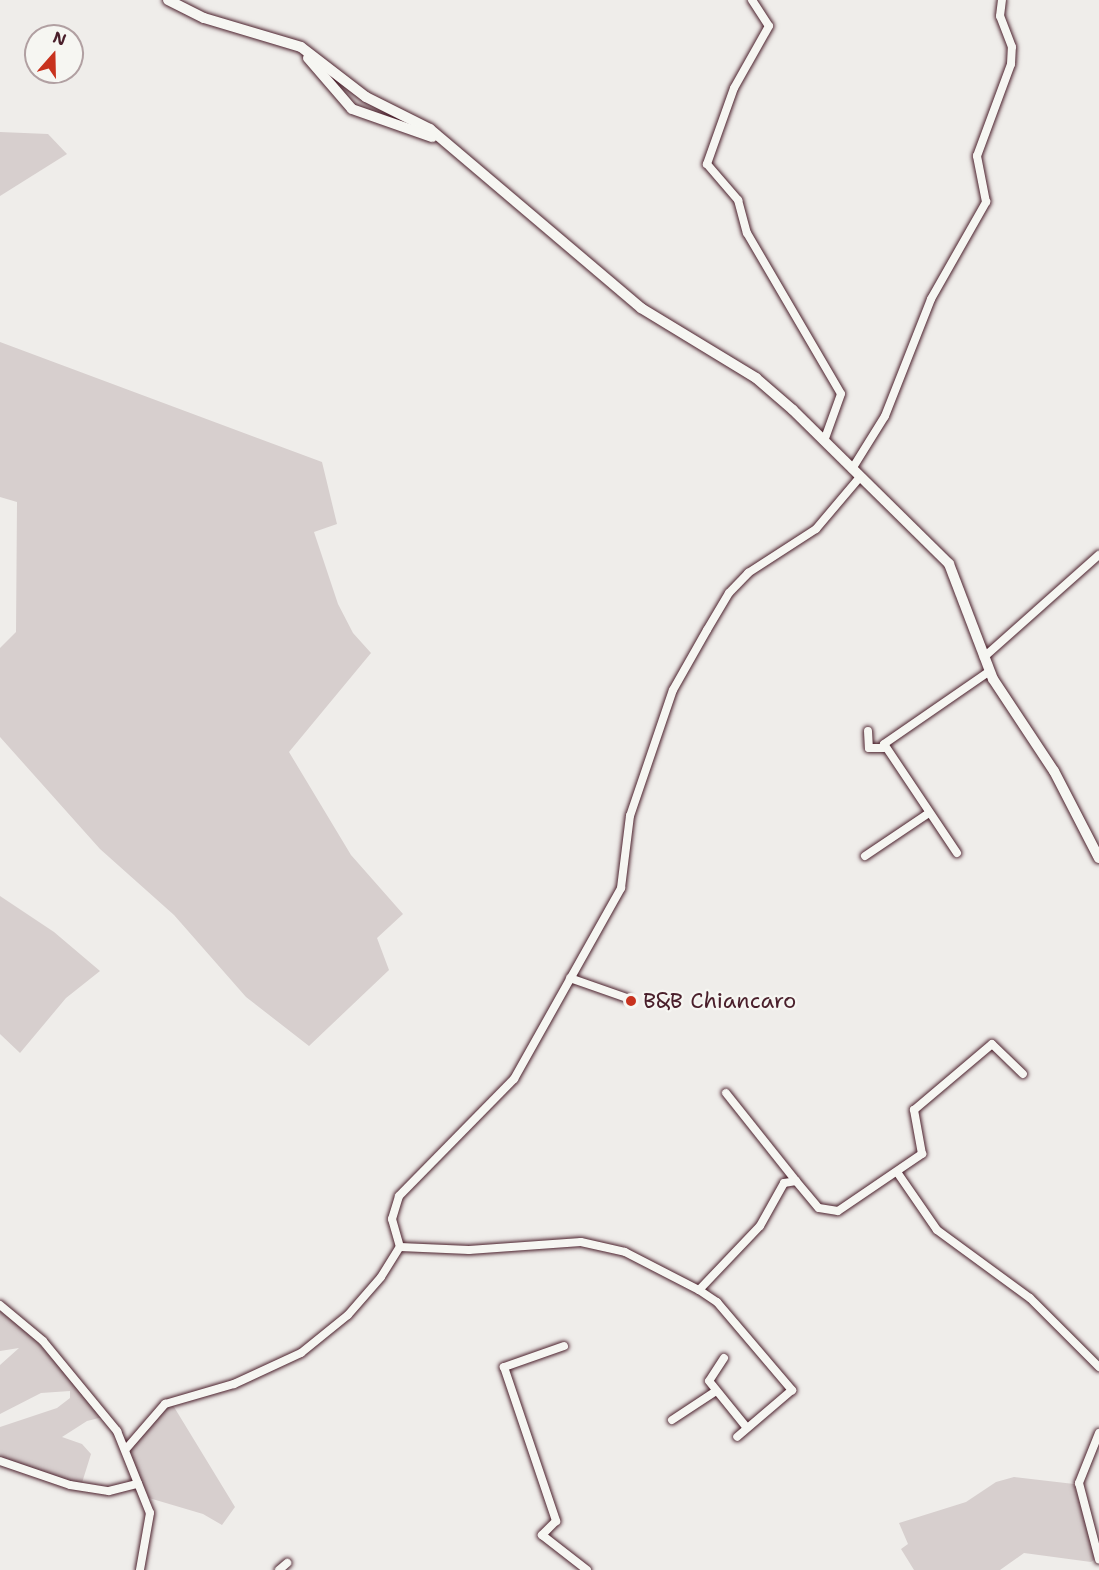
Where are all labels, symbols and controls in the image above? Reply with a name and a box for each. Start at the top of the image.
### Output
north arrow [24,24,84,84]
text: N [50,26,69,51]
place label: B&B Chiancaro [643,988,796,1014]
marker: B&B Chiancaro [624,994,638,1008]

